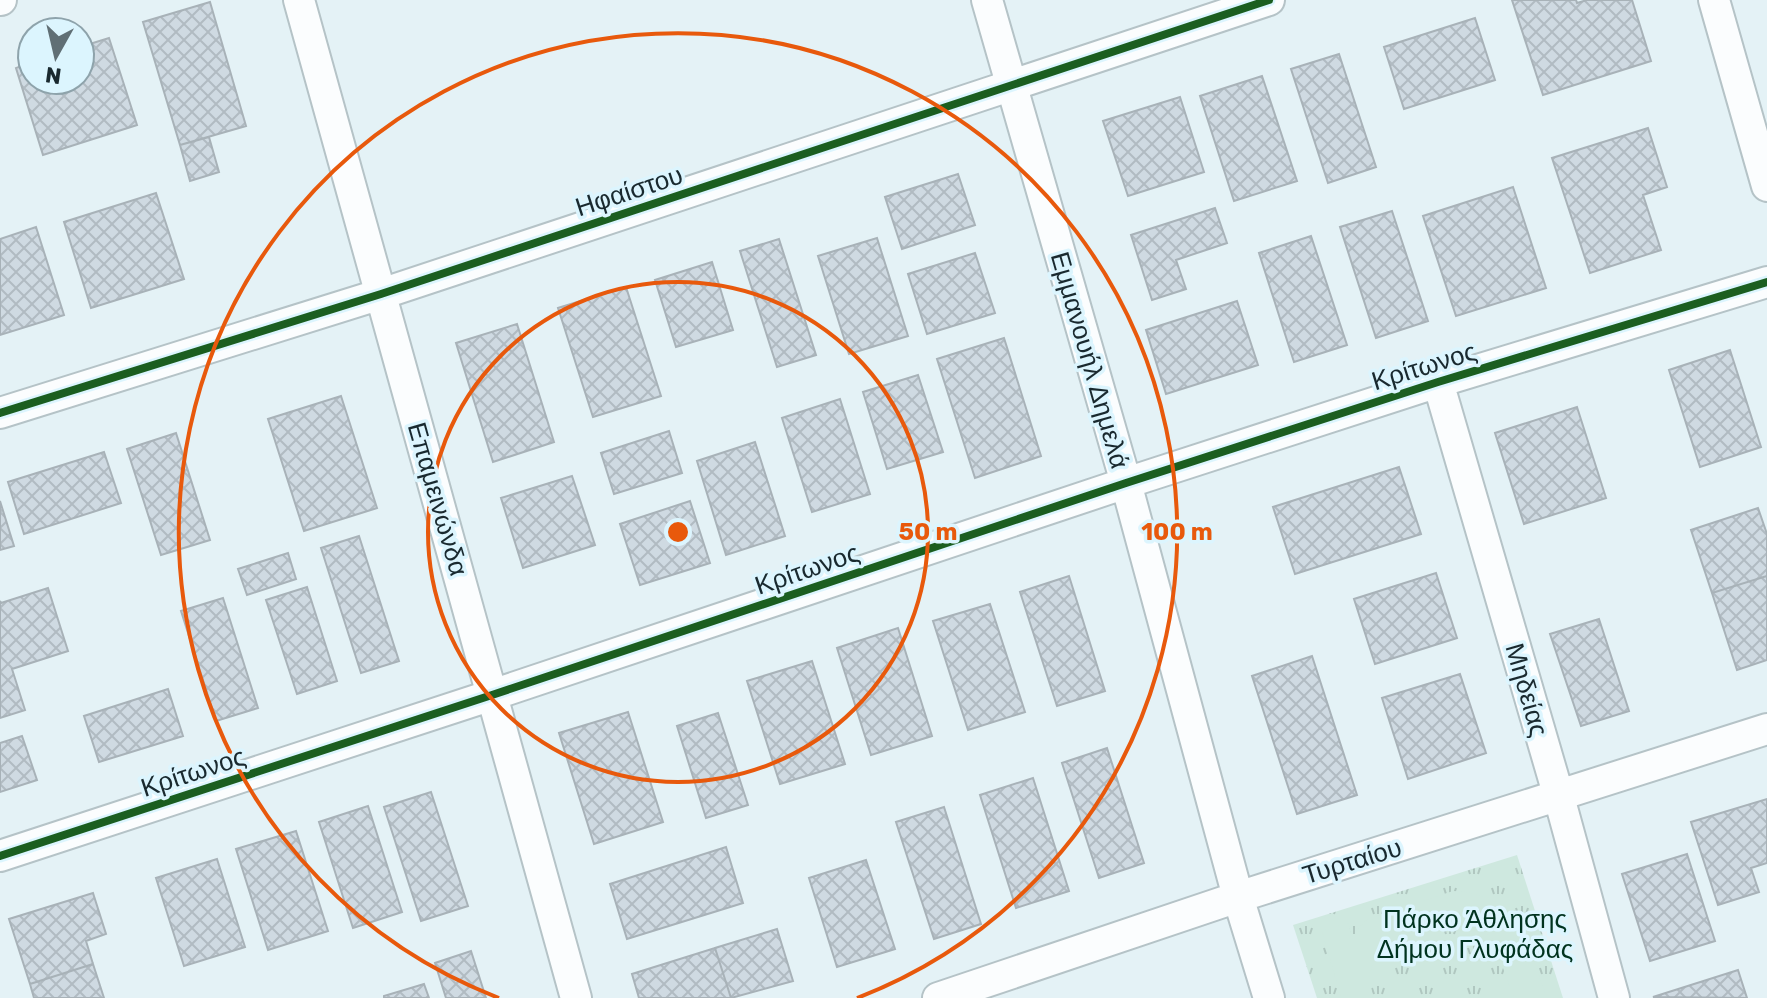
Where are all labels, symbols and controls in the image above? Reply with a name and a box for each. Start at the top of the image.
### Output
north arrow [16,16,96,96]
text: N [44,61,63,90]
street label: Ηφαίστου [572,160,687,223]
street label: Εμμανουήλ Δημελά [1044,248,1135,472]
street label: Κρίτωνος [1368,336,1480,397]
street label: Επαμεινώνδα [401,419,474,579]
centre of rings [664,518,692,546]
text: 50 m [899,518,957,546]
text: 100 m [1141,518,1213,546]
street label: Κρίτωνος [751,537,863,602]
street label: Μηδείας [1498,640,1555,740]
street label: Κρίτωνος [137,741,249,804]
street label: Τυρταίου [1299,832,1405,891]
park label: Πάρκο Άθλησης Δήμου Γλυφάδας [1377,904,1573,965]

